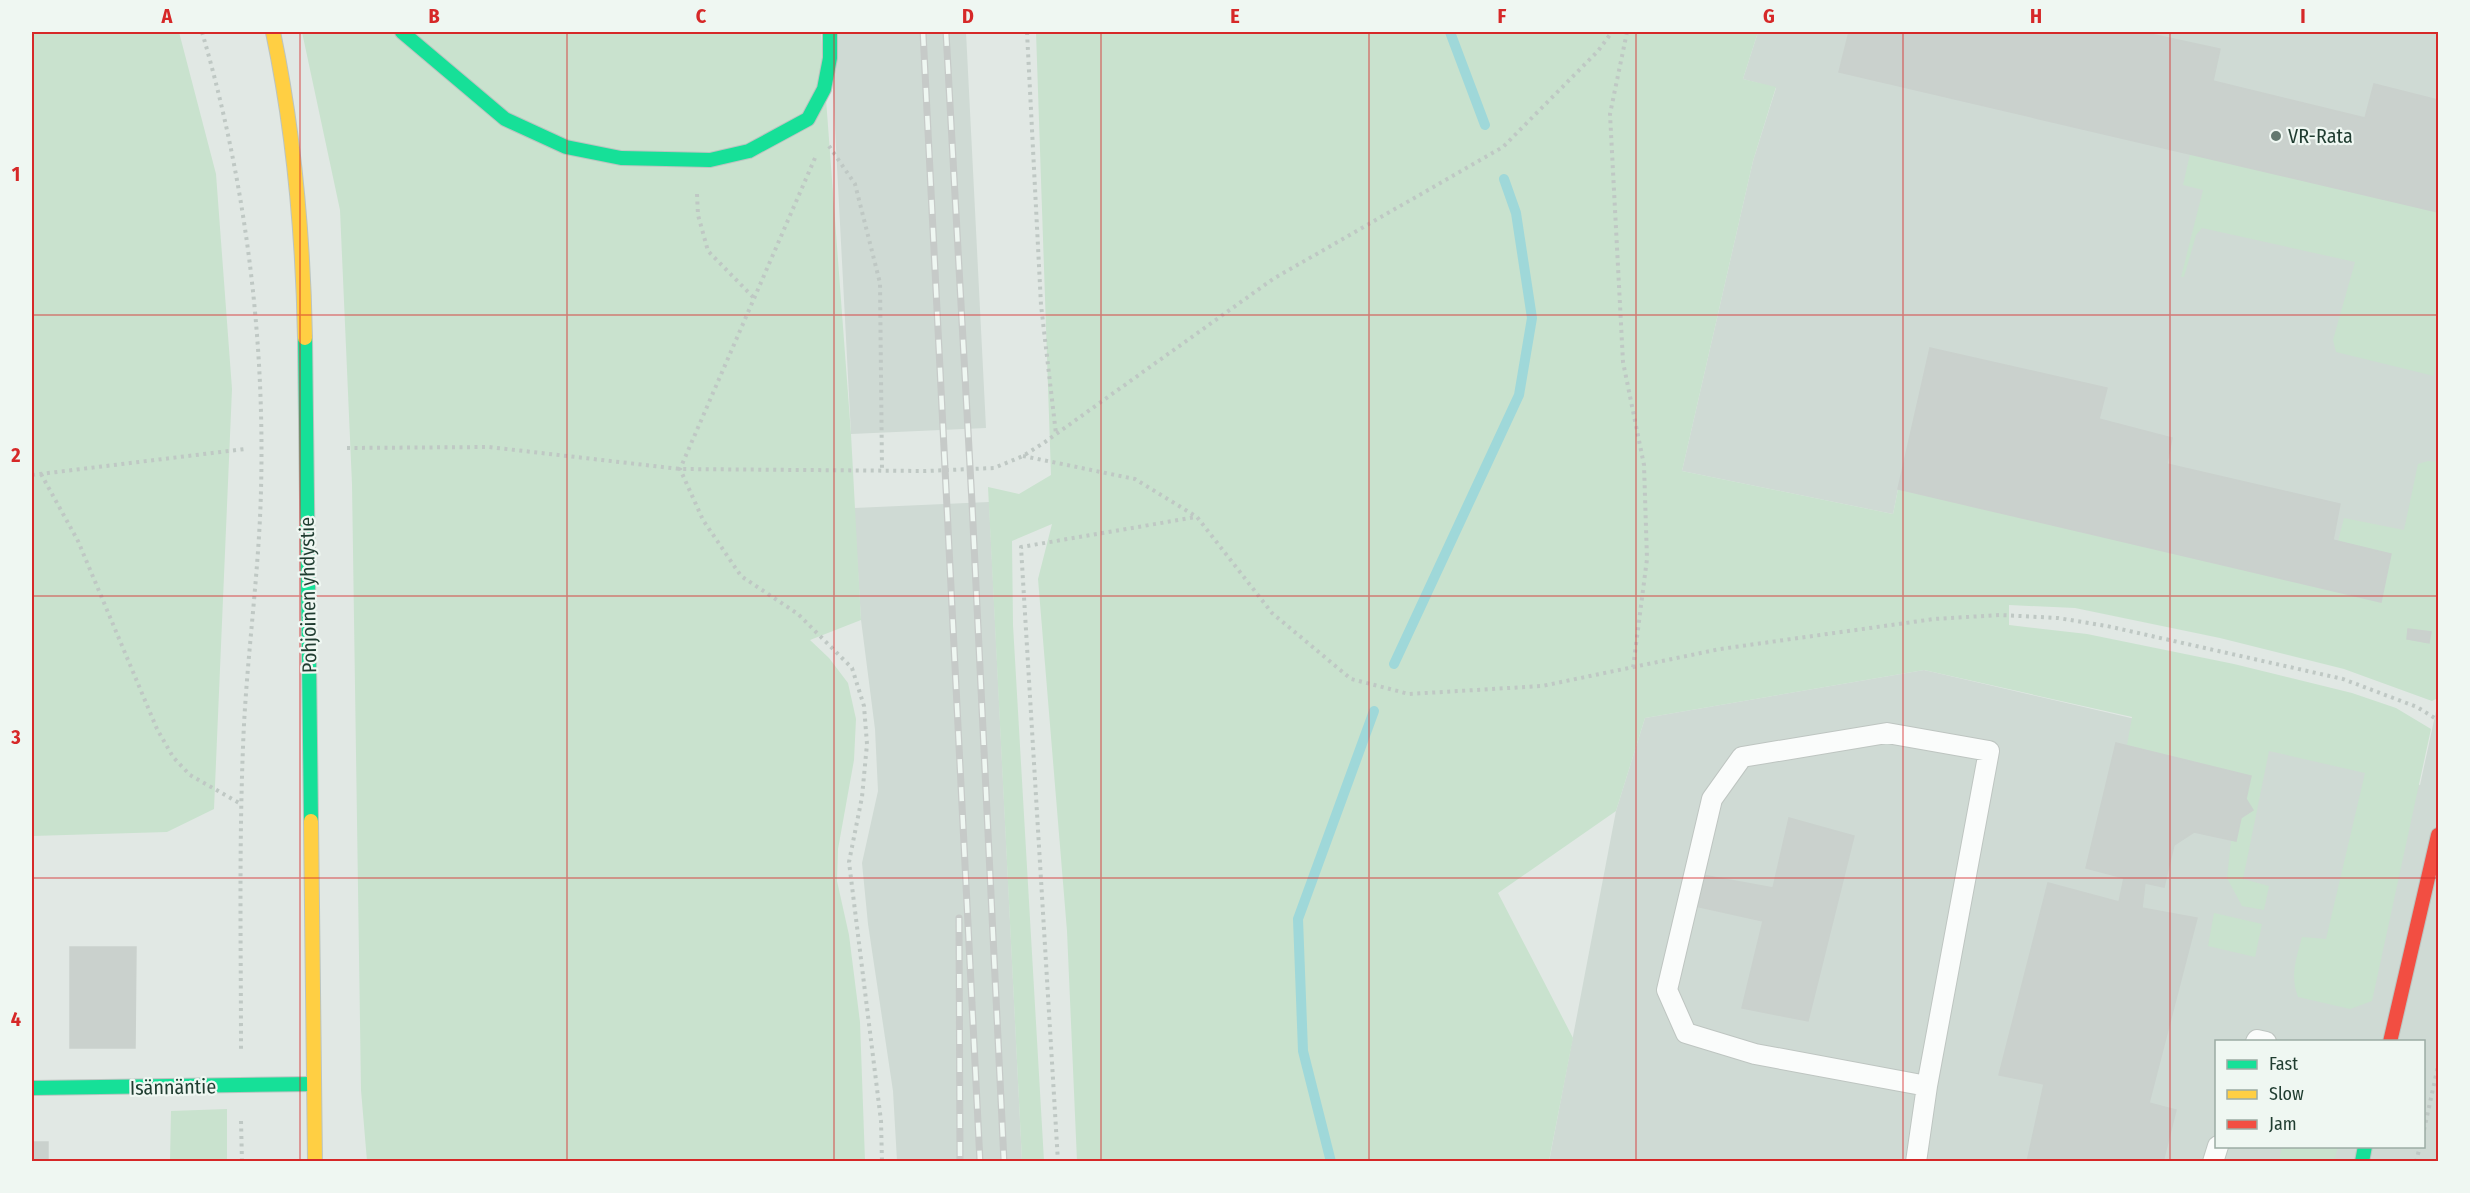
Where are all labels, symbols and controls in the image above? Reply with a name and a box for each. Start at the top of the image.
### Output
text: A [161,4,174,28]
text: B [428,4,440,28]
text: C [696,4,707,28]
text: D [962,4,974,28]
text: E [1230,4,1240,28]
text: F [1498,4,1507,28]
text: G [1763,4,1775,28]
text: H [2030,4,2042,28]
text: I [2300,4,2306,28]
place label: VR-Rata [2288,124,2353,148]
marker: VR-Rata [2269,129,2283,143]
text: 1 [12,162,20,186]
text: 2 [10,443,21,467]
street label: Pohjoinen yhdystie [295,517,321,673]
text: 3 [10,725,21,749]
text: 4 [11,1007,21,1031]
legend [2215,1040,2425,1148]
text: Fast [2269,1053,2298,1075]
street label: Isännäntie [130,1074,216,1100]
text: Slow [2269,1083,2304,1105]
text: Jam [2269,1113,2297,1135]

